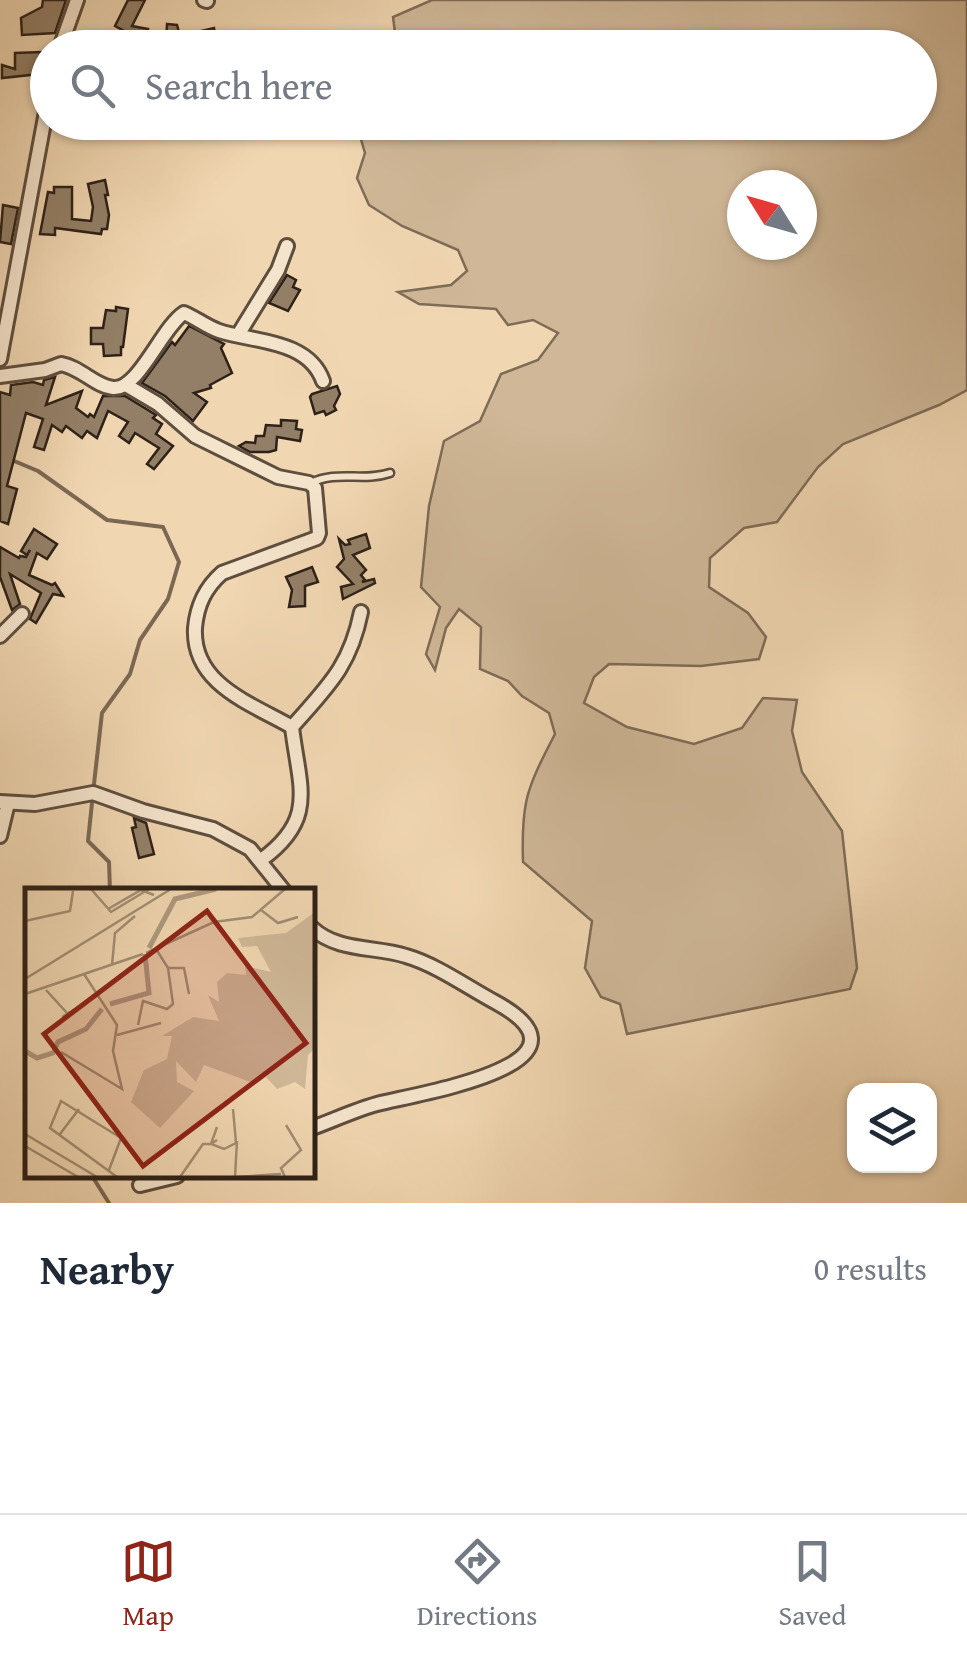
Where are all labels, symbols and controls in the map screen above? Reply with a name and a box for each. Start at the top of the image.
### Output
search box [30,30,937,140]
text: Search here [145,57,333,113]
icon: search [65,58,120,113]
north arrow [727,170,817,260]
inset map [25,888,315,1178]
map controls [847,1083,937,1173]
button: layers [847,1083,937,1173]
text: Nearby [40,1238,174,1299]
text: 0 results [814,1245,927,1292]
tab: Map [121,1534,176,1635]
tab: Directions [417,1534,537,1635]
tab: Saved [779,1534,846,1635]

